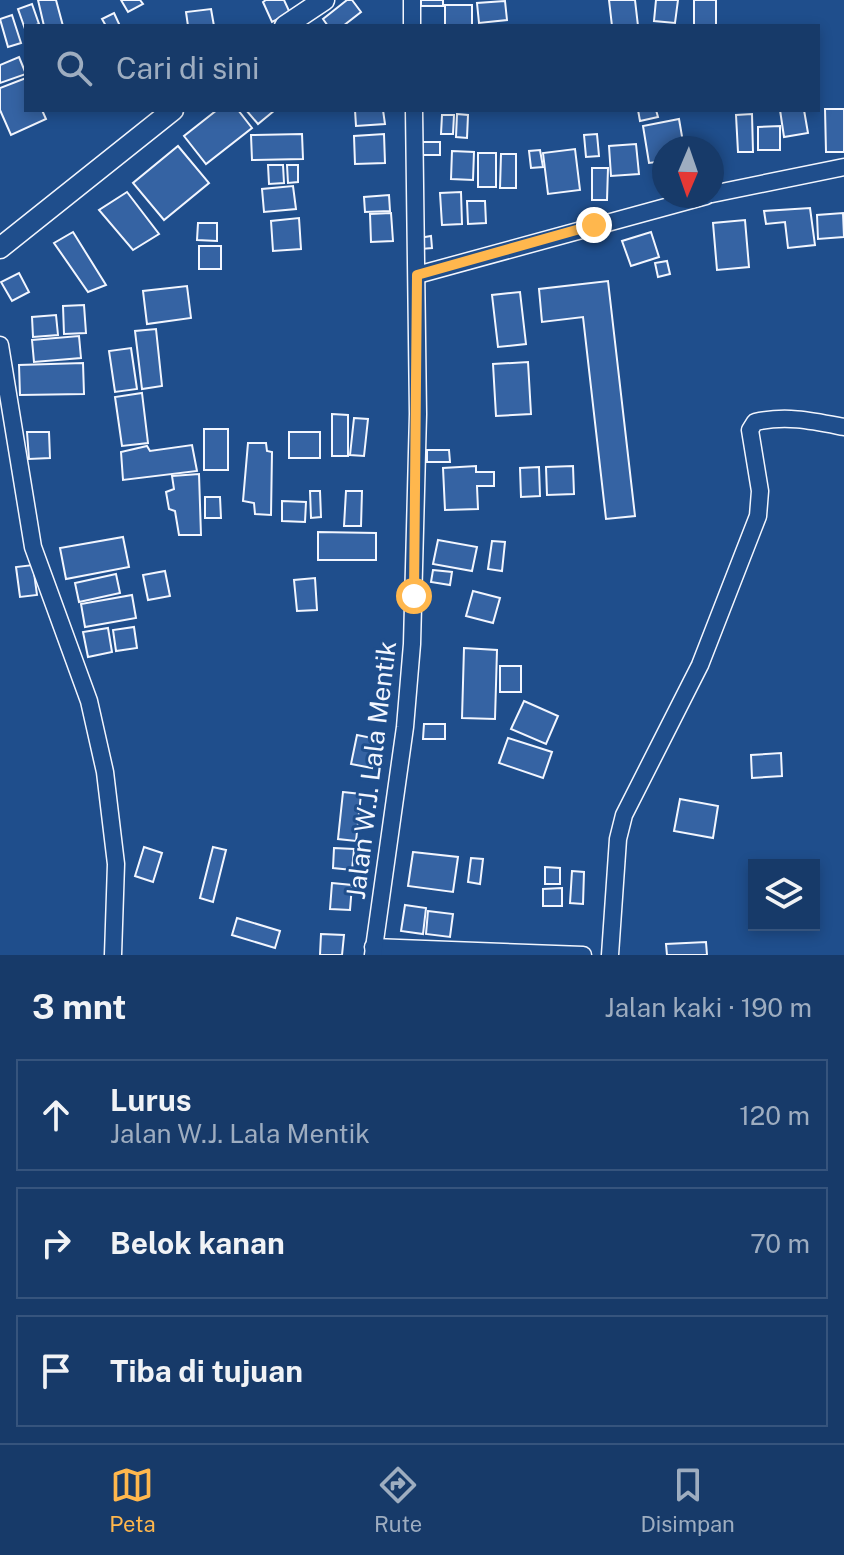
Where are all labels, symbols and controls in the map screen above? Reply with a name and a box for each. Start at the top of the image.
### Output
search box [24,24,820,112]
icon: search [52,46,96,90]
text: Cari di sini [116,50,259,86]
north arrow [652,136,724,208]
route end [576,207,612,243]
route start [396,578,432,614]
street label: Jalan W.J. Lala Mentik [340,639,402,901]
map controls [748,859,820,931]
button: layers [748,859,820,931]
text: 3 mnt [32,987,126,1027]
text: Jalan kaki · 190 m [605,992,812,1023]
text: Lurus [110,1082,192,1118]
icon: ahead [34,1093,78,1137]
text: 120 m [739,1100,810,1131]
text: Jalan W.J. Lala Mentik [110,1118,370,1149]
icon: right [34,1221,78,1265]
text: Belok kanan [110,1225,285,1261]
text: 70 m [750,1228,810,1259]
icon: arrive [34,1349,78,1393]
text: Tiba di tujuan [110,1353,303,1389]
tab: Peta [109,1463,156,1537]
tab: Rute [374,1463,422,1537]
tab: Disimpan [641,1463,735,1537]

